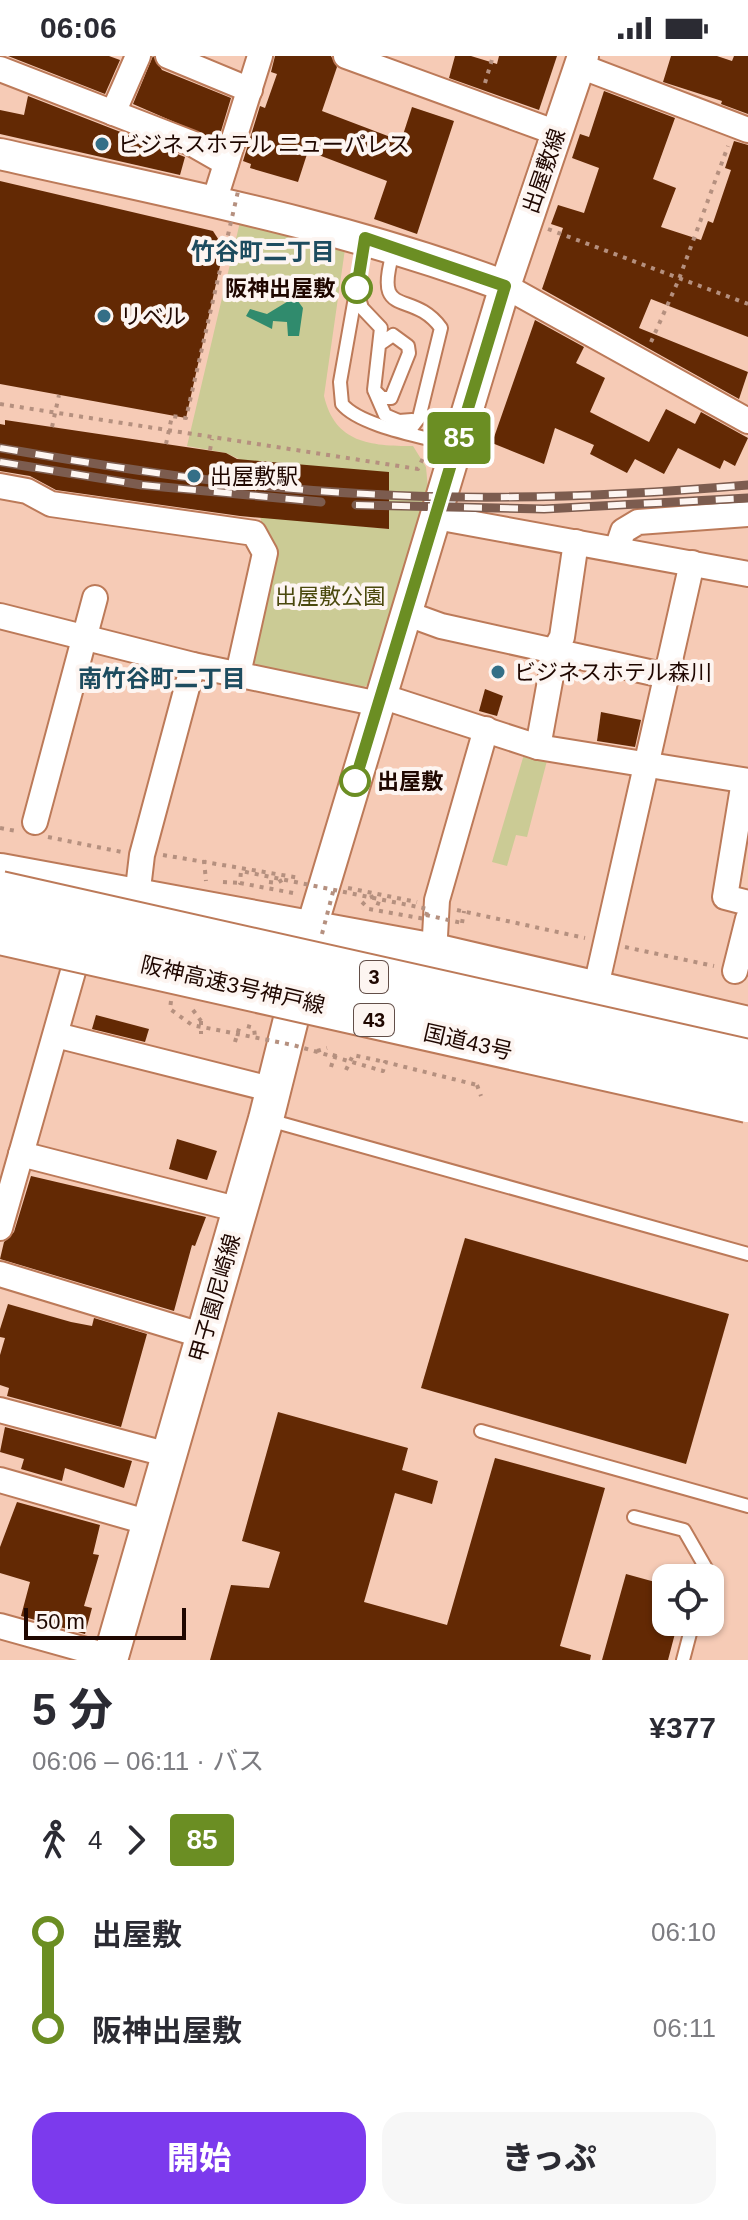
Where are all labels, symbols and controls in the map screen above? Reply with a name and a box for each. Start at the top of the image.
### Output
text: 06:06 [40,11,117,44]
street label: 出屋敷線 [518,125,570,217]
place label: ビジネスホテル ニューパレス [118,132,410,157]
marker: ビジネスホテル ニューパレス [93,135,111,153]
district label: 竹谷町二丁目 [191,238,335,265]
marker: 阪神出屋敷 [342,273,372,303]
place label: 阪神出屋敷 [225,276,335,301]
place label: リベル [120,304,186,329]
marker: リベル [95,307,113,325]
line badge: 85 [423,412,495,464]
text: 85 [443,422,475,453]
place label: 出屋敷駅 [210,464,298,489]
marker: 出屋敷駅 [185,467,203,485]
park label: 出屋敷公園 [275,584,385,609]
place label: ビジネスホテル森川 [514,660,712,685]
marker: ビジネスホテル森川 [489,663,507,681]
district label: 南竹谷町二丁目 [78,665,246,692]
marker: 出屋敷 [340,766,370,796]
place label: 出屋敷 [377,769,443,794]
street label: 阪神高速3号神戸線 [138,952,328,1018]
road number: 3 [360,961,388,993]
road number: 43 [354,1004,394,1036]
street label: 国道43号 [421,1020,515,1064]
street label: 甲子園尼崎線 [185,1231,245,1365]
map controls [652,1564,724,1636]
button: locate [652,1564,724,1636]
scale bar [24,1604,186,1640]
text: 50 m [36,1609,85,1634]
text: 5 分 [32,1685,113,1734]
text: ¥377 [649,1711,716,1744]
text: 06:06 – 06:11 · バス [32,1746,264,1776]
icon: walk [32,1818,76,1862]
icon: forward [114,1818,158,1862]
text: 85 [186,1824,218,1855]
text: 4 [88,1825,102,1855]
text: 06:10 [651,1917,716,1947]
text: 出屋敷 [92,1918,182,1951]
text: 06:11 [653,2013,716,2043]
text: 阪神出屋敷 [92,2014,242,2047]
button: 開始 [32,2112,366,2204]
button: きっぷ [382,2112,716,2204]

